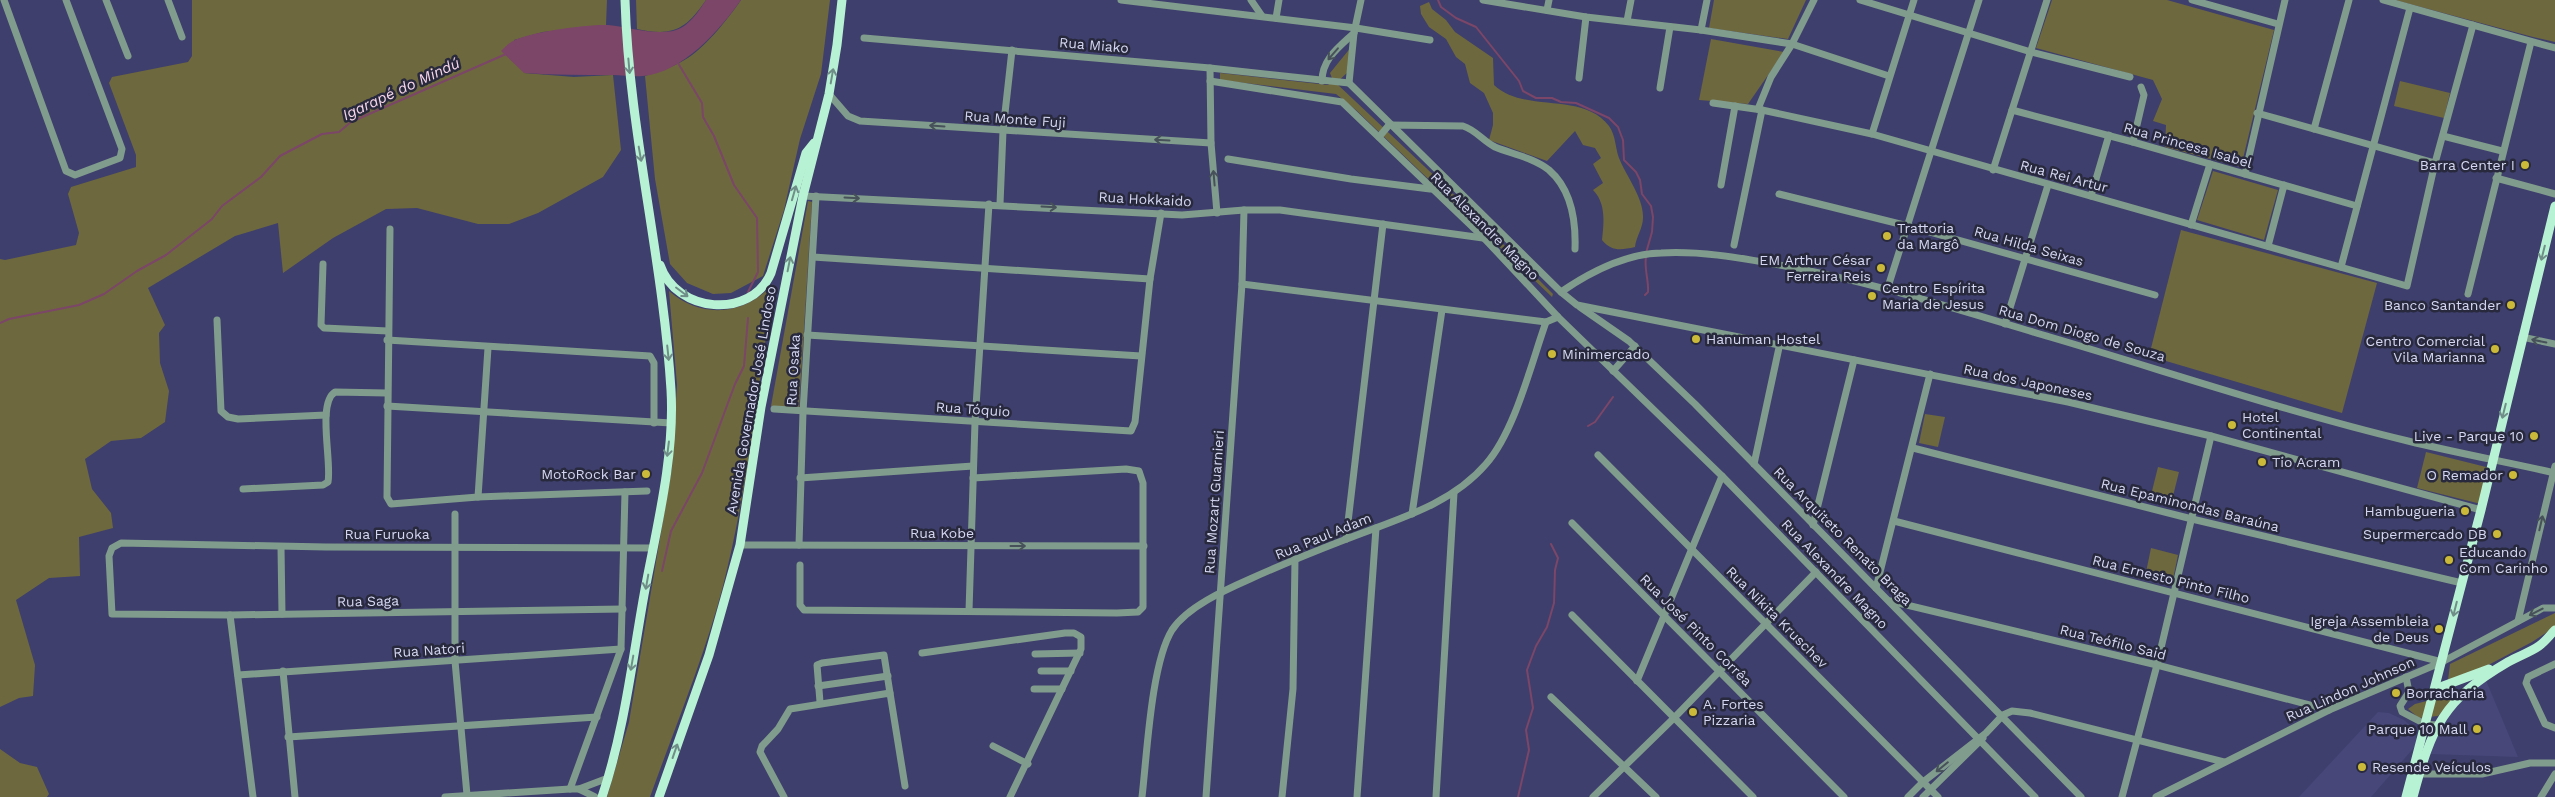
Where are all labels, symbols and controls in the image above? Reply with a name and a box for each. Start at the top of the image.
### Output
street label: Rua Miako [1058,34,1130,56]
one-way arrow [1327,48,1338,61]
water label: Igarapé do Mindú [340,54,462,124]
one-way arrow [624,58,634,74]
one-way arrow [827,69,837,85]
street label: Rua Monte Fuji [964,107,1066,131]
street label: Rua Princesa Isabel [2122,119,2255,171]
one-way arrow [929,122,945,131]
one-way arrow [1155,136,1171,145]
one-way arrow [635,146,645,162]
street label: Rua Rei Artur [2018,157,2110,195]
place label: Barra Center I [2420,157,2515,173]
marker: Barra Center I [2519,159,2531,171]
street label: Rua Alexandre Magno [1428,169,1542,283]
one-way arrow [1209,170,1218,186]
one-way arrow [790,185,800,201]
street label: Rua Hokkaido [1098,189,1192,209]
one-way arrow [843,193,859,202]
one-way arrow [1041,202,1057,211]
place label: Trattoria da Margô [1897,220,1959,252]
street label: Rua Hilda Seixas [1972,223,2086,269]
marker: Trattoria da Margô [1881,230,1893,242]
one-way arrow [2538,245,2547,261]
place label: EM Arthur César Ferreira Reis [1759,252,1871,284]
one-way arrow [785,257,795,273]
marker: EM Arthur César Ferreira Reis [1875,262,1887,274]
place label: Centro Espírita Maria de Jesus [1882,280,1985,312]
street label: Avenida Governador José Lindoso [723,285,779,515]
one-way arrow [675,287,689,297]
marker: Centro Espírita Maria de Jesus [1866,290,1878,302]
place label: Banco Santander [2384,297,2501,313]
marker: Banco Santander [2505,299,2517,311]
street label: Rua Dom Diogo de Souza [1997,302,2167,364]
place label: Hanuman Hostel [1706,331,1821,347]
marker: Hanuman Hostel [1690,333,1702,345]
place label: Centro Comercial Vila Marianna [2366,333,2486,365]
street label: Rua Osaka [783,334,803,406]
one-way arrow [2531,336,2547,345]
marker: Centro Comercial Vila Marianna [2489,343,2501,355]
one-way arrow [663,344,673,360]
place label: Minimercado [1562,346,1650,362]
marker: Minimercado [1546,348,1558,360]
street label: Rua dos Japoneses [1962,361,2094,403]
street label: Rua Tóquio [935,398,1011,420]
one-way arrow [2499,402,2508,418]
place label: Hotel Continental [2242,409,2322,441]
marker: Hotel Continental [2226,419,2238,431]
place label: Live - Parque 10 [2414,428,2524,444]
street label: Rua Mozart Guarnieri [1201,430,1227,574]
marker: Live - Parque 10 [2528,430,2540,442]
one-way arrow [663,441,673,457]
place label: Tio Acram [2272,454,2340,470]
marker: Tio Acram [2256,456,2268,468]
street label: Rua Arquiteto Renato Braga [1771,464,1915,608]
place label: MotoRock Bar [541,466,636,482]
place label: O Remador [2426,467,2503,483]
marker: MotoRock Bar [640,468,652,480]
marker: O Remador [2507,469,2519,481]
street label: Rua Epaminondas Baraúna [2099,475,2281,535]
place label: Hambugueria [2365,503,2455,519]
marker: Hambugueria [2459,505,2471,517]
street label: Rua Paul Adam [1273,509,1373,563]
one-way arrow [2537,515,2547,531]
street label: Rua Alexandre Magno [1778,516,1892,632]
street label: Rua Kobe [910,525,974,541]
street label: Rua Furuoka [344,526,430,542]
place label: Supermercado DB [2363,526,2487,542]
marker: Supermercado DB [2491,528,2503,540]
one-way arrow [1010,541,1026,551]
place label: Educando Com Carinho [2459,544,2548,576]
street label: Rua Ernesto Pinto Filho [2091,552,2251,606]
marker: Educando Com Carinho [2443,554,2455,566]
street label: Rua Nikita Kruschev [1723,563,1831,671]
street label: Rua José Pinto Corrêa [1637,571,1755,689]
one-way arrow [641,573,651,589]
street label: Rua Saga [337,592,399,610]
one-way arrow [2450,600,2459,616]
one-way arrow [2529,608,2544,617]
place label: Igreja Assembleia de Deus [2310,613,2429,645]
street label: Rua Teófilo Said [2058,621,2168,663]
marker: Igreja Assembleia de Deus [2433,623,2445,635]
street label: Rua Natori [393,640,465,660]
street label: Rua Lindon Johnson [2283,653,2417,725]
one-way arrow [627,655,636,671]
place label: Borracharia [2406,685,2485,701]
marker: Borracharia [2390,687,2402,699]
place label: A. Fortes Pizzaria [1703,696,1764,728]
marker: A. Fortes Pizzaria [1687,706,1699,718]
place label: Parque 10 Mall [2368,721,2468,737]
marker: Parque 10 Mall [2471,723,2483,735]
one-way arrow [671,744,680,759]
place label: Resende Veículos [2372,759,2491,775]
one-way arrow [1936,761,1949,772]
marker: Resende Veículos [2356,761,2368,773]

